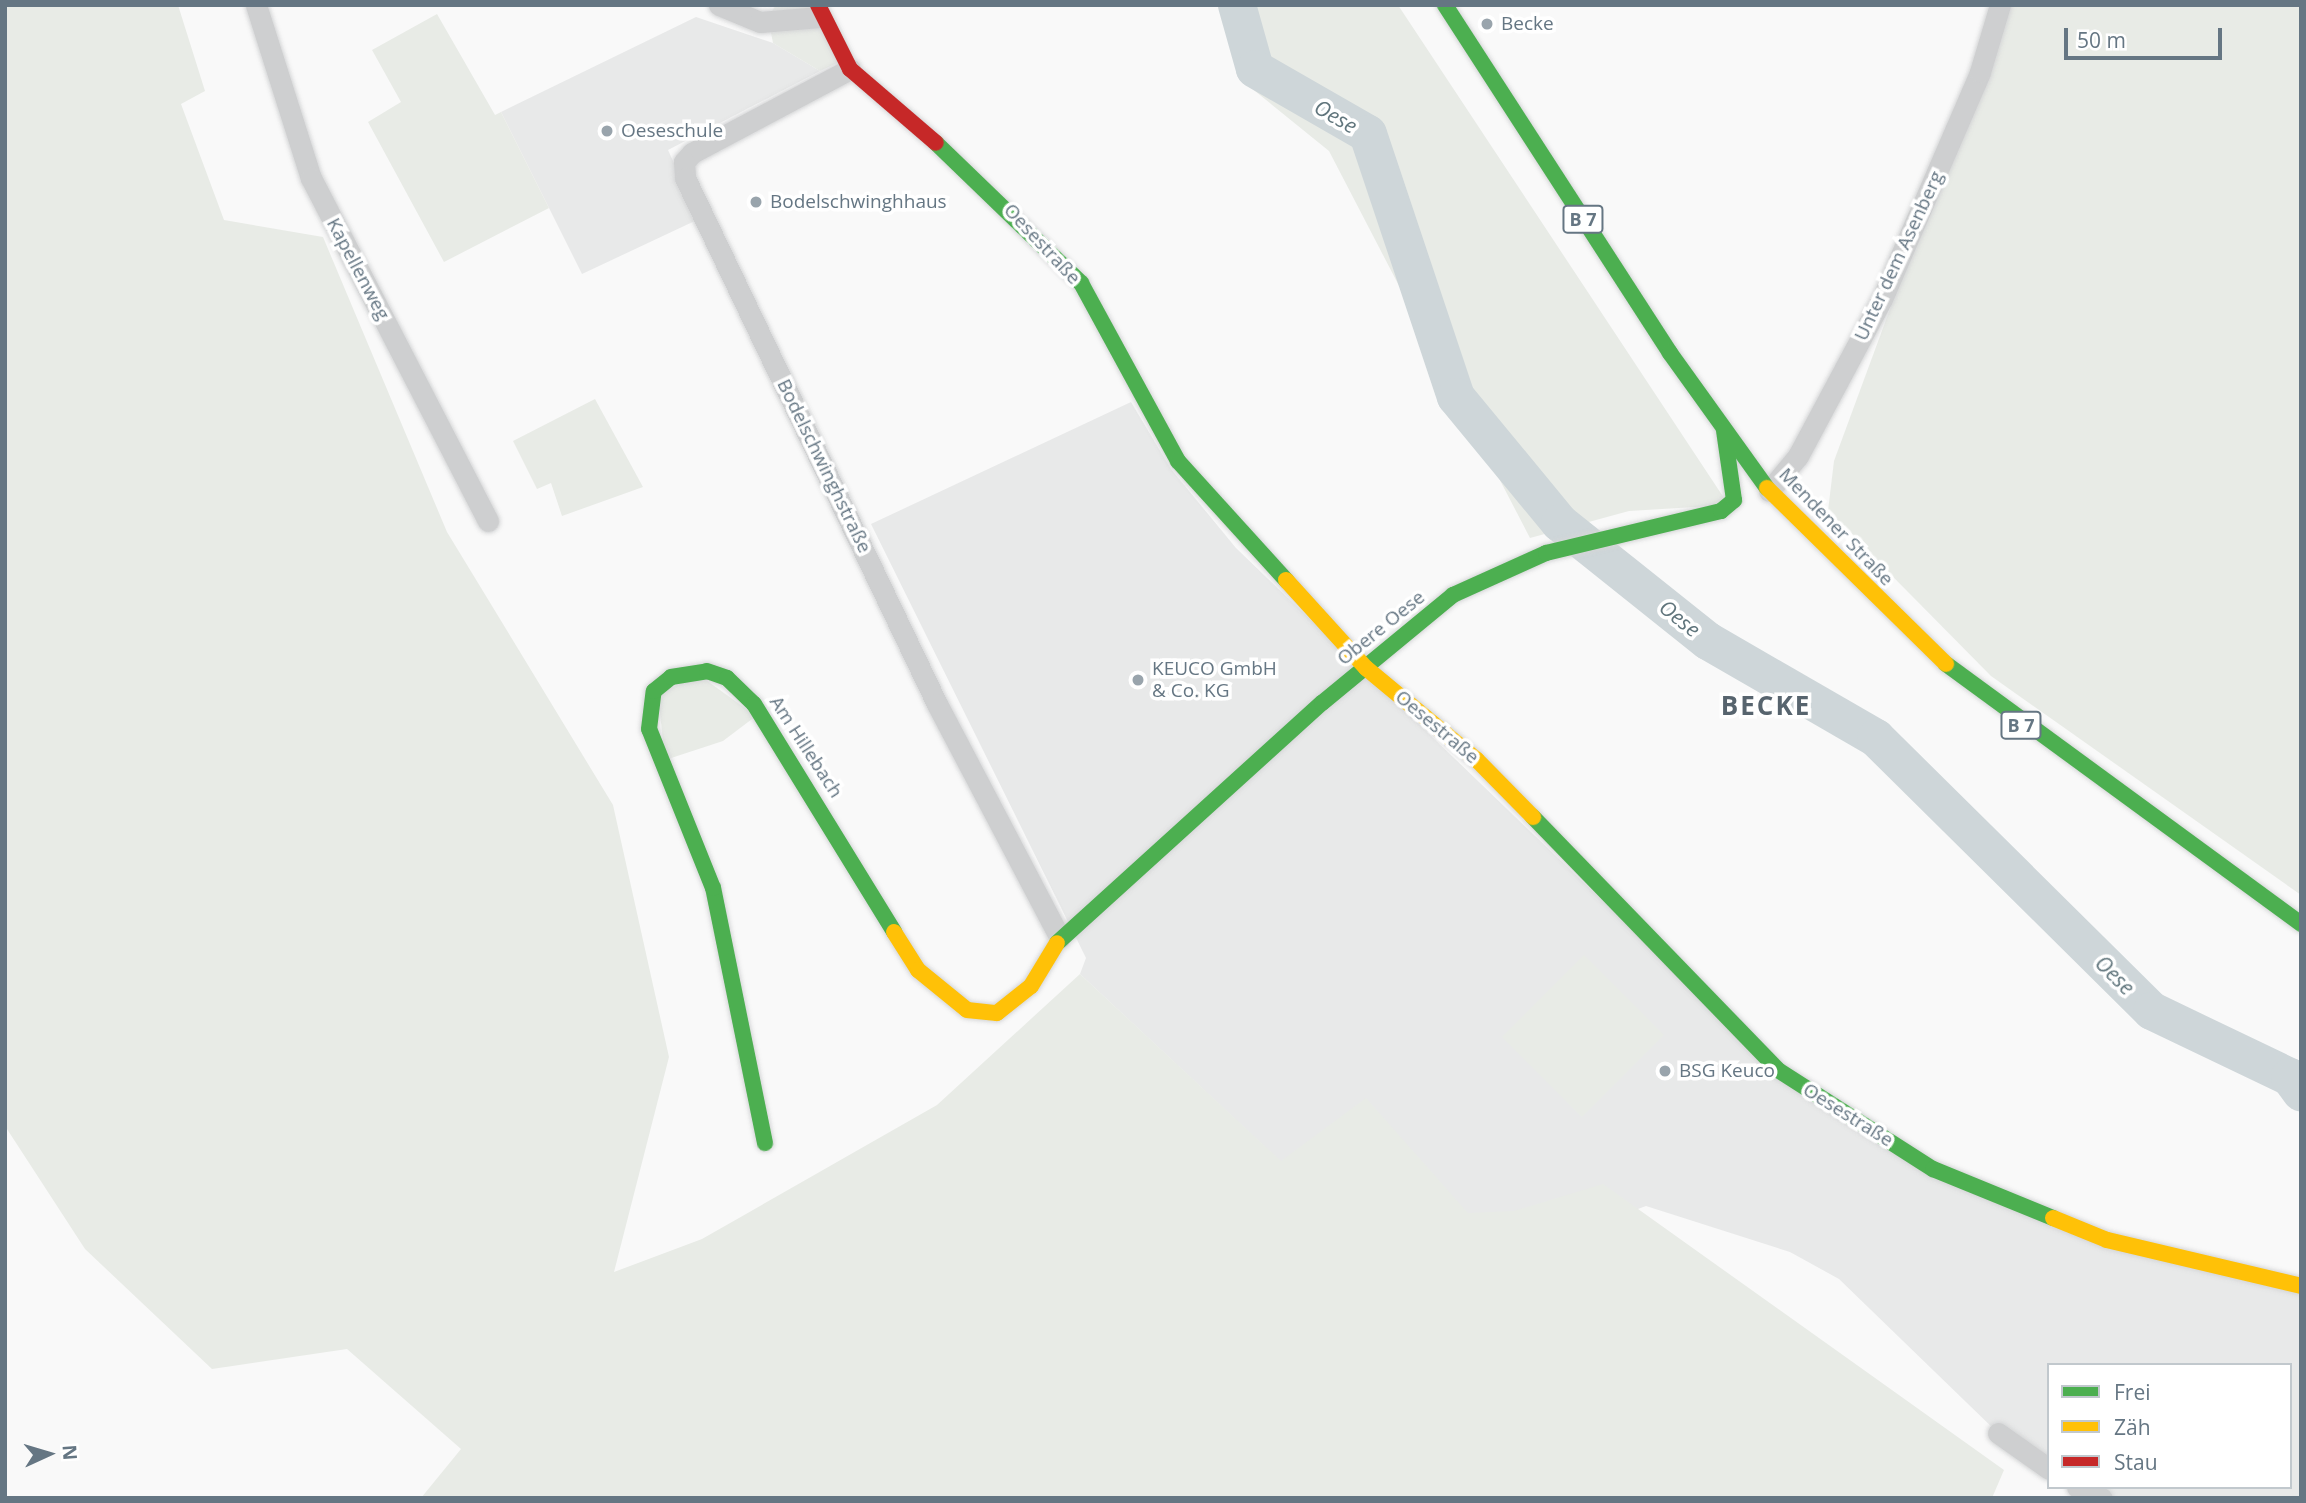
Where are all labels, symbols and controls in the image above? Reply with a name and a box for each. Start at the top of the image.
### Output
place label: Becke [1501,13,1554,35]
scale bar [2068,14,2226,58]
marker: Becke [1479,16,1495,32]
text: 50 m [2077,26,2126,54]
water label: Oese [1310,94,1362,138]
place label: Oeseschule [621,120,723,142]
marker: Oeseschule [599,123,615,139]
street label: Unter dem Asenberg [1850,168,1948,344]
place label: Bodelschwinghhaus [770,191,947,213]
marker: Bodelschwinghhaus [748,194,764,210]
street label: Oesestraße [999,199,1085,289]
road number: B 7 [1562,204,1604,233]
street label: Kapellenweg [322,214,394,324]
street label: Bodelschwinghstraße [772,375,876,557]
street label: Mendener Straße [1774,463,1898,591]
street label: Obere Oese [1333,586,1429,670]
water label: Oese [1655,594,1705,642]
place label: KEUCO GmbH & Co. KG [1152,658,1277,702]
marker: KEUCO GmbH & Co. KG [1130,672,1146,688]
street label: Oesestraße [1391,686,1483,768]
district label: BECKE [1721,690,1811,722]
street label: Am Hillebach [765,692,847,802]
road number: B 7 [2000,710,2042,740]
water label: Oese [2090,950,2140,1000]
place label: BSG Keuco [1679,1060,1775,1082]
marker: BSG Keuco [1657,1063,1673,1079]
street label: Oesestraße [1799,1078,1897,1152]
legend [2047,1363,2292,1489]
text: Frei [2114,1378,2151,1406]
text: Zäh [2114,1413,2151,1441]
north arrow [14,1419,84,1489]
text: N [56,1444,83,1461]
text: Stau [2114,1448,2158,1476]

